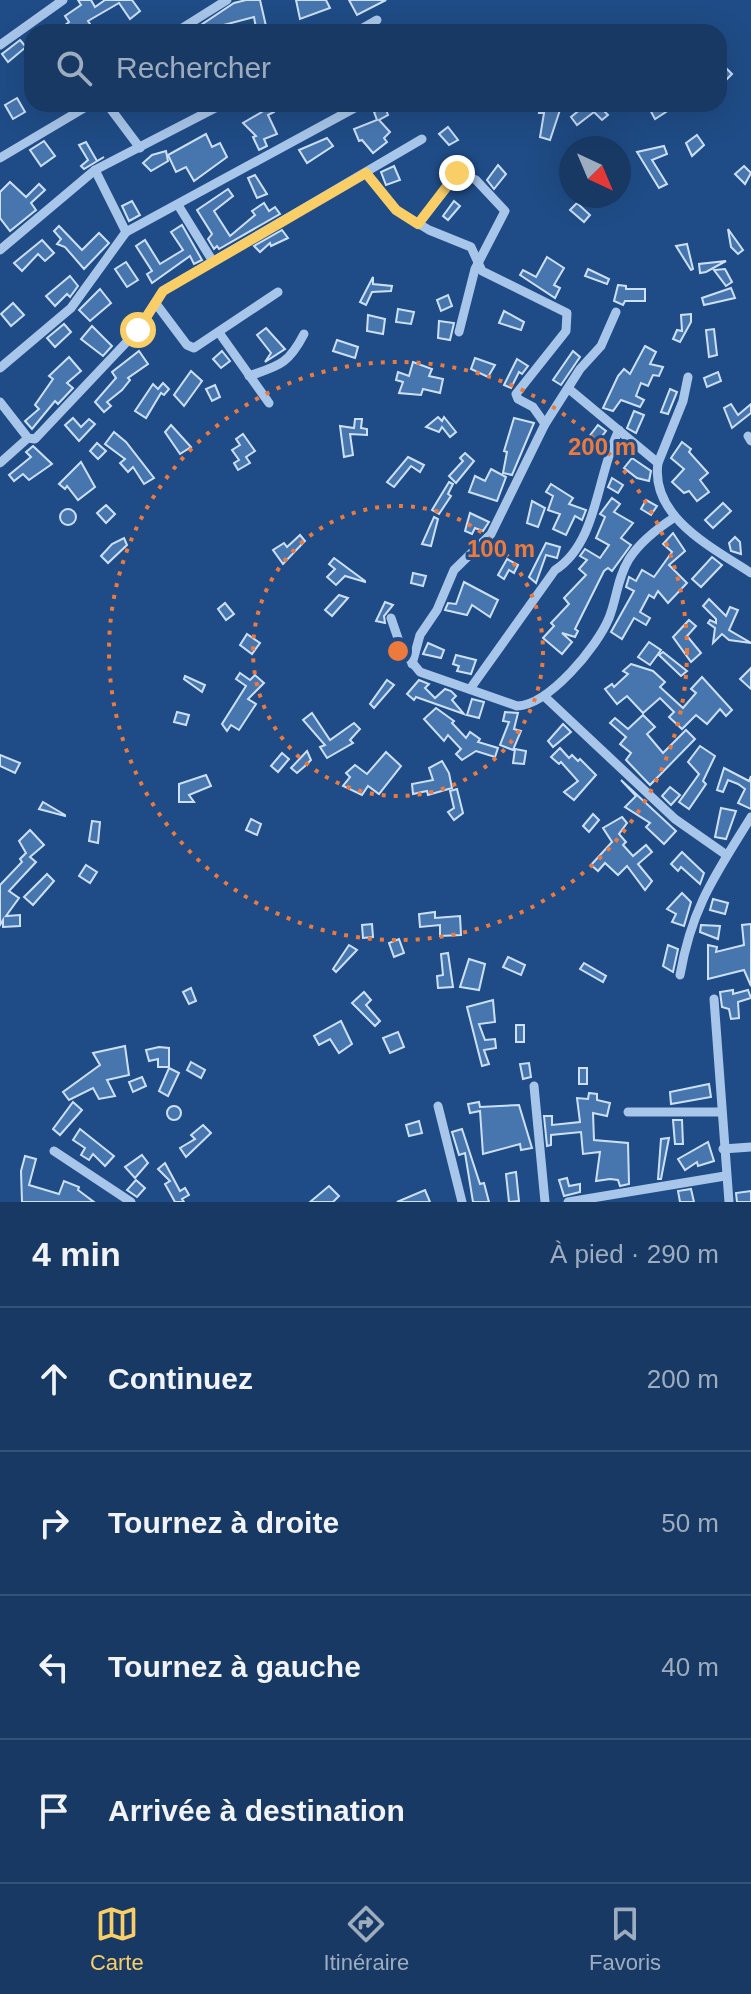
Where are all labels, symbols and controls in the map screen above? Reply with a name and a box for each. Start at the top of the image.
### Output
search box [24,24,727,112]
icon: search [52,46,96,90]
text: Rechercher [116,51,271,84]
north arrow [559,136,631,208]
route end [439,155,475,191]
route start [120,312,156,348]
text: 200 m [568,433,636,460]
text: 100 m [467,535,535,562]
centre of rings [384,637,412,665]
text: 4 min [32,1235,121,1273]
text: À pied · 290 m [550,1239,719,1269]
icon: ahead [32,1357,76,1401]
text: Continuez [108,1362,253,1395]
text: 200 m [647,1364,719,1394]
icon: right [32,1501,76,1545]
text: Tournez à droite [108,1506,339,1539]
text: 50 m [661,1508,719,1538]
icon: left [32,1645,76,1689]
text: Tournez à gauche [108,1650,361,1683]
text: 40 m [661,1652,719,1682]
icon: arrive [32,1789,76,1833]
text: Arrivée à destination [108,1794,405,1827]
tab: Carte [90,1902,144,1976]
tab: Itinéraire [324,1902,409,1976]
tab: Favoris [589,1902,661,1976]

